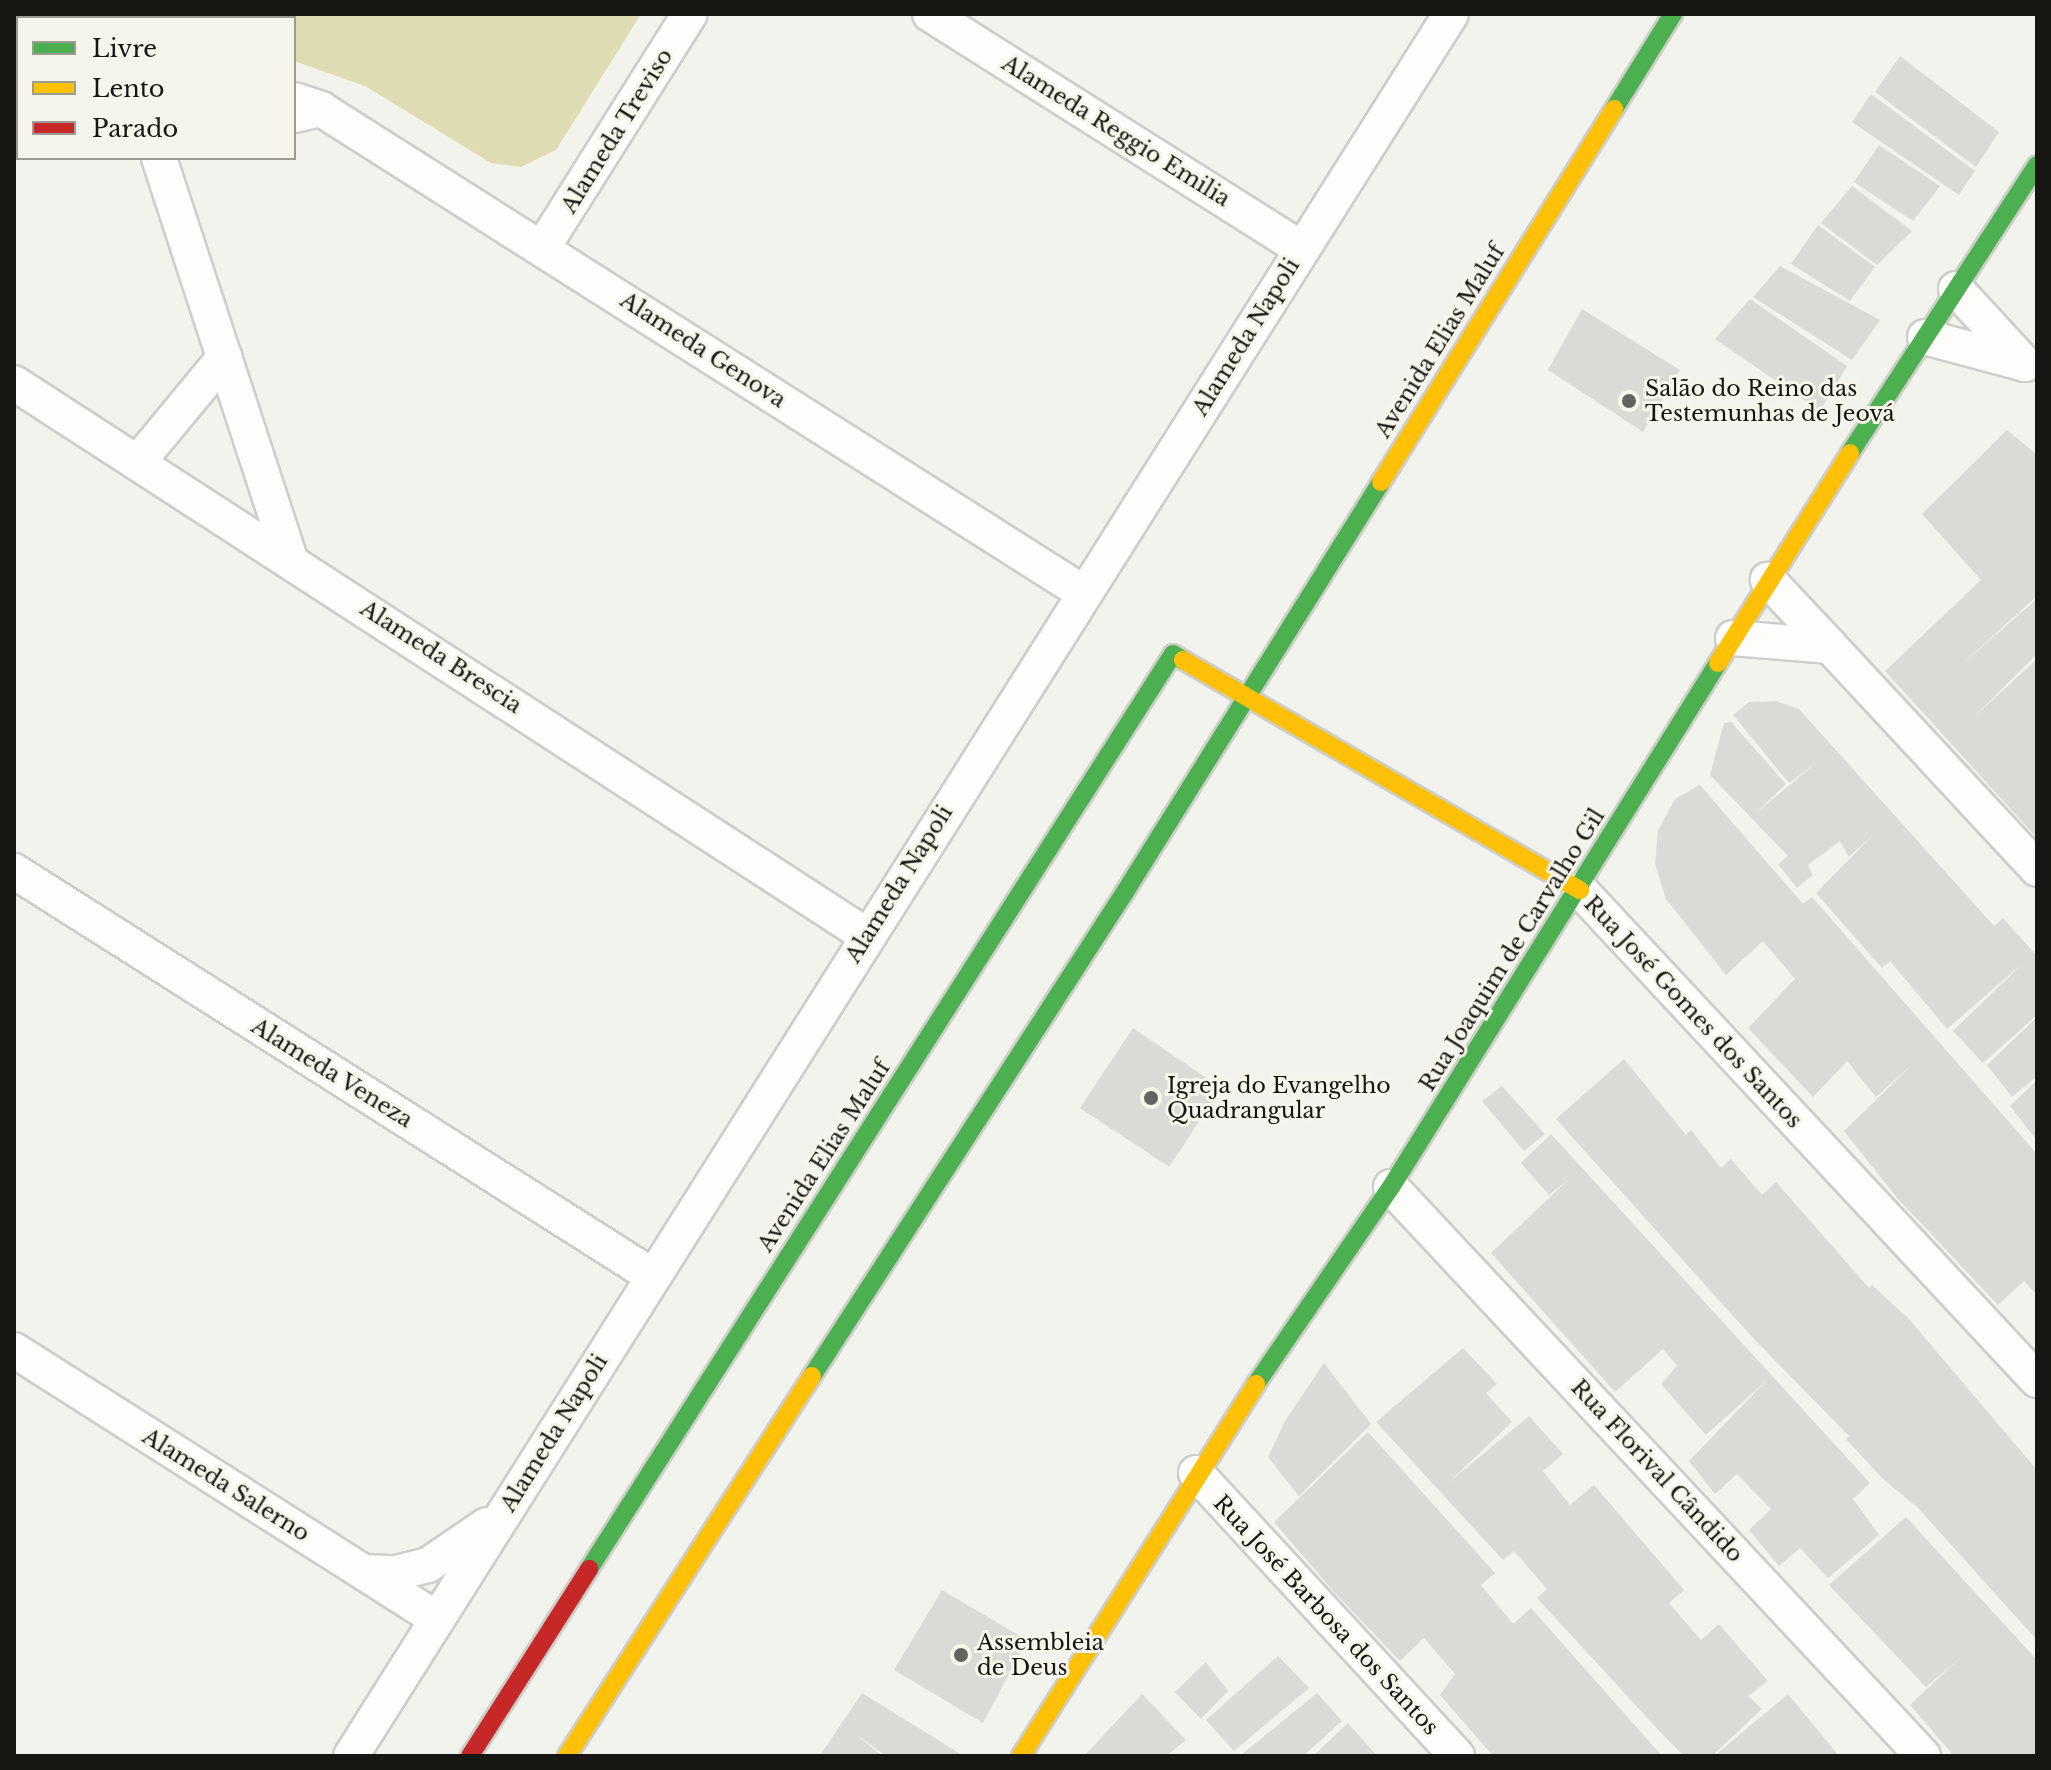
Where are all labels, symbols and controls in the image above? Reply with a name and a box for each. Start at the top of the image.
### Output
legend [16,16,296,160]
text: Livre [92,34,157,63]
street label: Alameda Treviso [556,44,678,218]
street label: Alameda Reggio Emilia [997,50,1235,212]
text: Lento [92,74,165,103]
text: Parado [92,114,178,143]
street label: Avenida Elias Maluf [1370,239,1510,443]
street label: Alameda Napoli [1187,253,1305,421]
street label: Alameda Genova [615,287,791,413]
place label: Salão do Reino das Testemunhas de Jeová [1645,375,1895,426]
marker: Salão do Reino das Testemunhas de Jeová [1620,392,1638,410]
street label: Alameda Brescia [355,595,527,719]
street label: Alameda Napoli [840,800,958,968]
street label: Rua Joaquim de Carvalho Gil [1414,804,1610,1096]
street label: Rua José Gomes dos Santos [1578,890,1808,1134]
street label: Alameda Veneza [246,1012,418,1134]
street label: Avenida Elias Maluf [752,1055,896,1257]
place label: Igreja do Evangelho Quadrangular [1167,1072,1391,1124]
marker: Igreja do Evangelho Quadrangular [1142,1089,1160,1107]
street label: Alameda Napoli [495,1349,613,1517]
street label: Rua Florival Cândido [1565,1374,1749,1568]
street label: Alameda Salerno [138,1423,314,1547]
street label: Rua José Barbosa dos Santos [1208,1490,1444,1740]
place label: Assembleia de Deus [977,1629,1104,1680]
marker: Assembleia de Deus [952,1646,970,1664]

